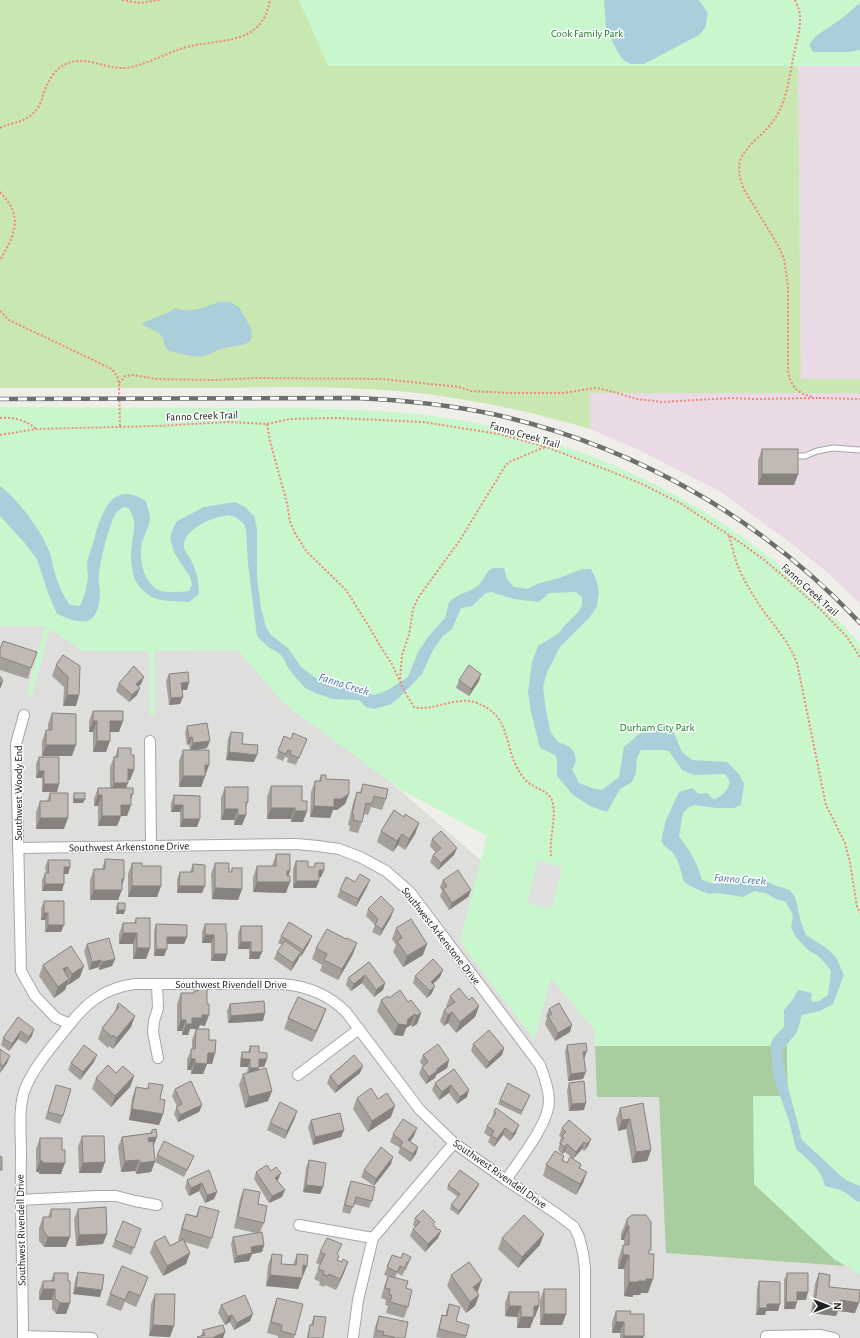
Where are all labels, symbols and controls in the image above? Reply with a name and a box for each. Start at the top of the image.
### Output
park label: Cook Family Park [551,28,623,39]
street label: Fanno Creek Trail [166,409,238,423]
street label: Fanno Creek Trail [489,420,561,450]
street label: Fanno Creek Trail [779,562,841,618]
water label: Fanno Creek [317,671,371,697]
park label: Durham City Park [620,722,694,733]
street label: Southwest Woody End [13,745,24,841]
street label: Southwest Arkenstone Drive [69,840,189,854]
water label: Fanno Creek [714,871,767,887]
street label: Southwest Arkenstone Drive [400,885,482,987]
street label: Southwest Rivendell Drive [175,979,287,990]
street label: Southwest Rivendell Drive [451,1137,549,1211]
street label: Southwest Rivendell Drive [15,1174,27,1286]
north arrow [808,1286,848,1326]
text: N [832,1302,843,1310]

